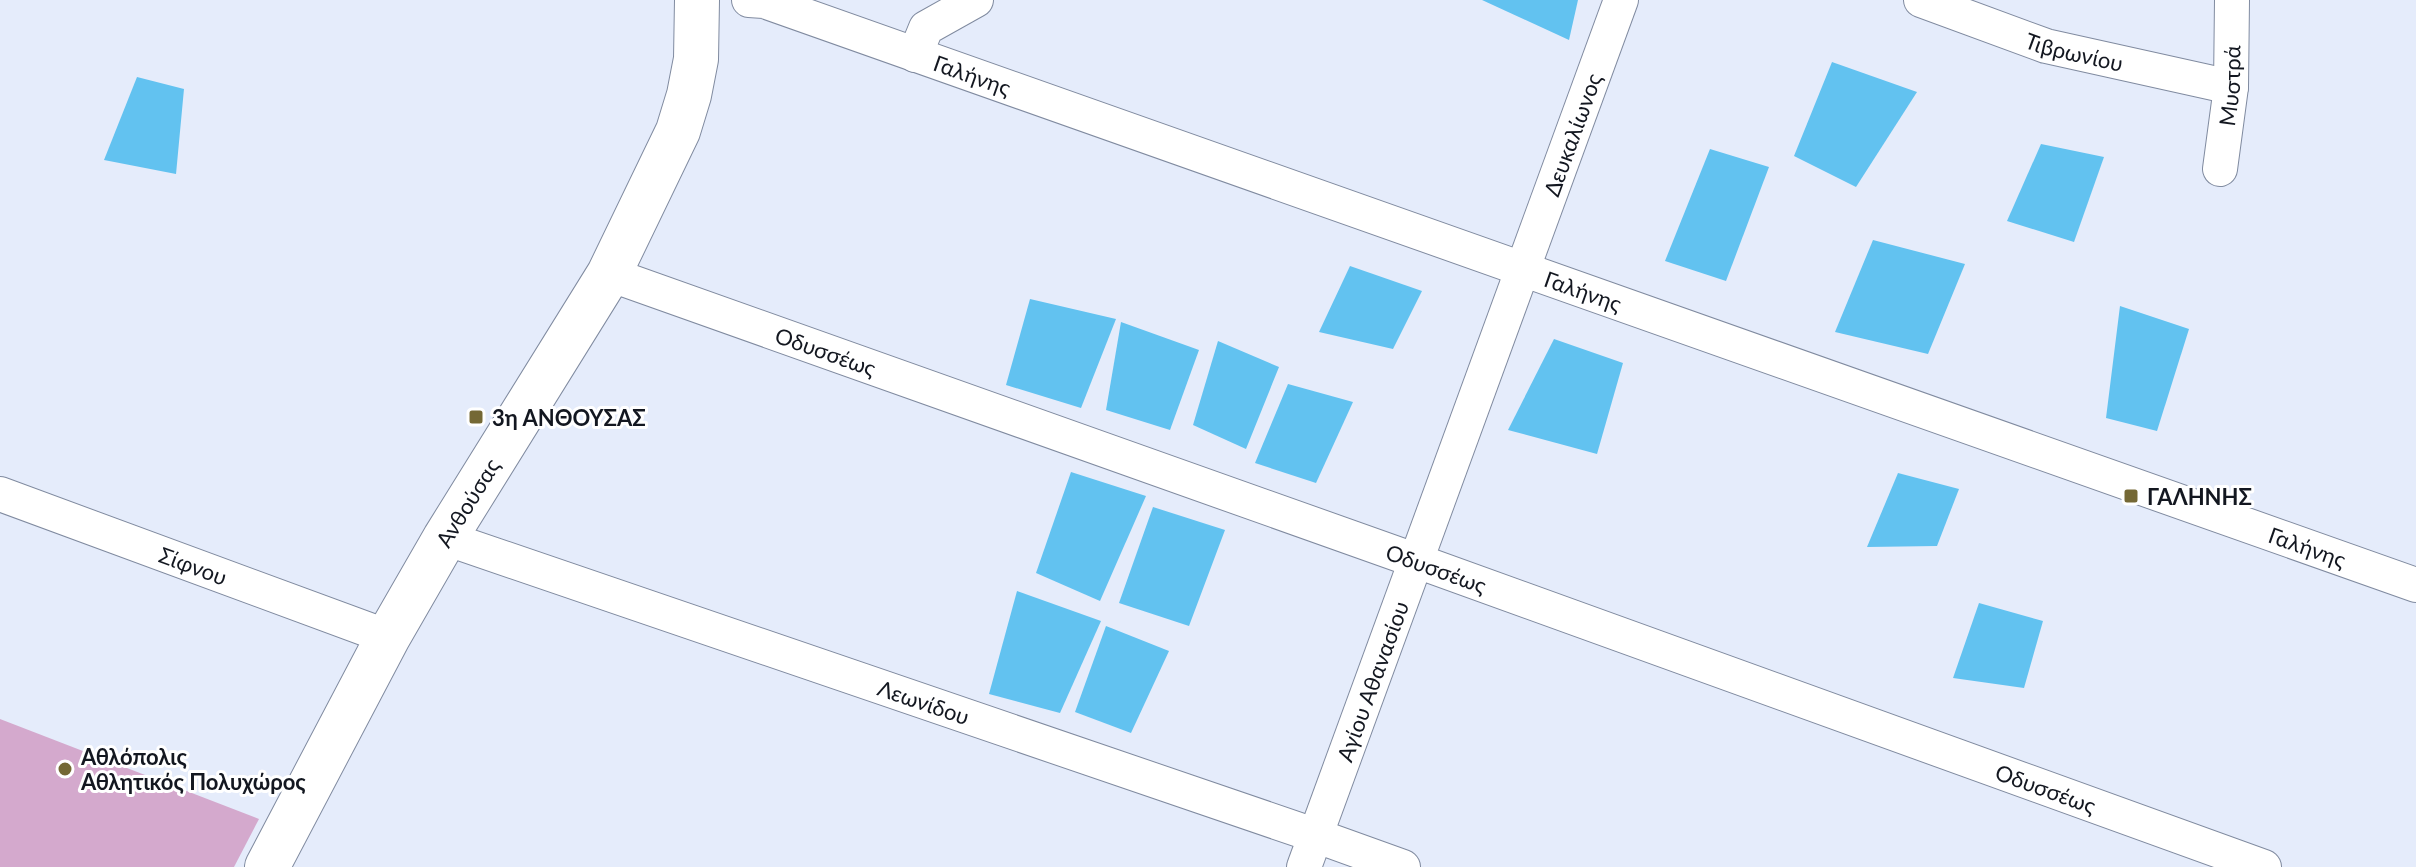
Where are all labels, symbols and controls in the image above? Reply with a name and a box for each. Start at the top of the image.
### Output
street label: Τιβρωνίου [2022,26,2126,76]
street label: Μυστρά [2212,45,2245,128]
street label: Γαλήνης [930,49,1015,101]
street label: Δευκαλίωνος [1537,69,1607,200]
street label: Γαλήνης [1541,265,1625,317]
street label: Οδυσσέως [772,321,880,381]
place label: 3η ΑΝΘΟΥΣΑΣ [492,404,646,431]
marker: 3η ΑΝΘΟΥΣΑΣ [467,408,485,426]
street label: Ανθούσας [429,453,505,552]
place label: ΓΑΛΗΝΗΣ [2147,483,2252,510]
marker: ΓΑΛΗΝΗΣ [2122,487,2140,505]
street label: Γαλήνης [2265,521,2350,573]
street label: Οδυσσέως [1382,538,1490,598]
street label: Σίφνου [156,540,231,590]
street label: Αγίου Αθανασίου [1330,597,1414,765]
street label: Λεωνίδου [874,673,973,730]
place label: Αθλόπολις Αθλητικός Πολυχώρος [80,743,306,795]
street label: Οδυσσέως [1992,758,2100,819]
marker: Αθλόπολις Αθλητικός Πολυχώρος [56,760,74,778]

